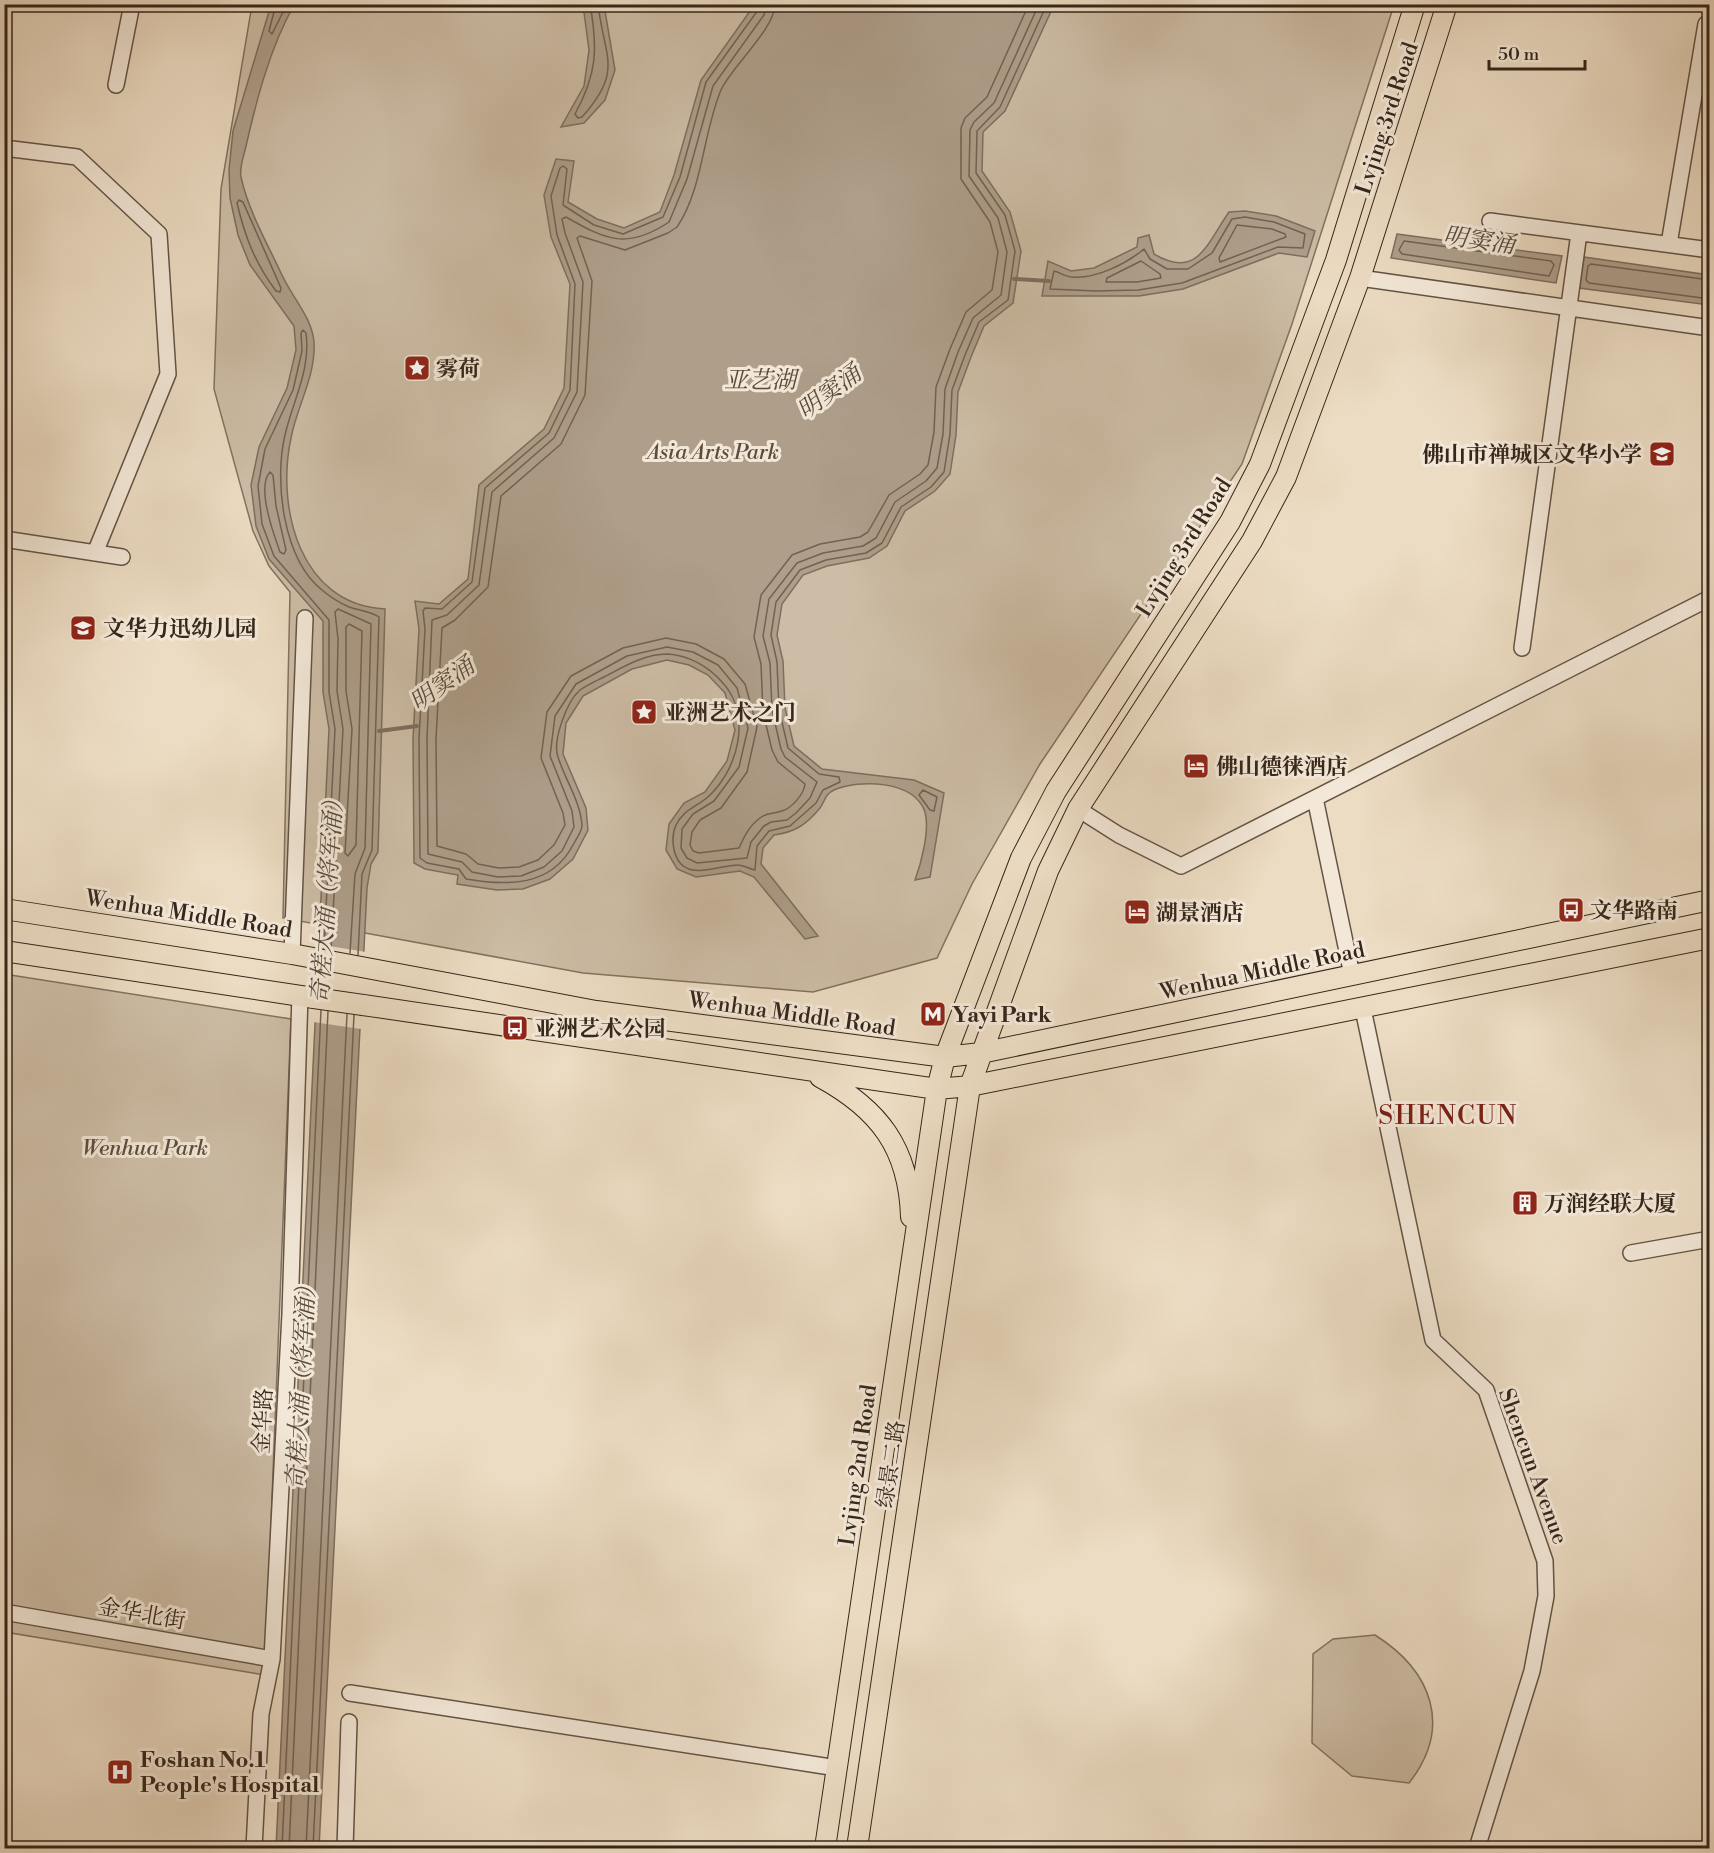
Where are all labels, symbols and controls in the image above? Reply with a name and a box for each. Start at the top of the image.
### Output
scale bar [1489,33,1585,71]
street label: Lvjing 3rd Road [1350,38,1425,198]
text: 50 m [1498,43,1540,66]
water label: 明窦涌 [1441,221,1520,261]
place icon: 雾荷 [402,353,432,383]
place label: 雾荷 [436,356,480,383]
water label: 明窦涌 [792,357,870,426]
water label: 亚艺湖 [724,366,800,396]
park label: Asia Arts Park [645,439,779,466]
school or university icon: 佛山市禅城区文华小学 [1647,439,1677,469]
place label: 佛山市禅城区文华小学 [1422,442,1642,469]
street label: Lvjing 3rd Road [1131,473,1238,622]
school or university icon: 文华力迅幼儿园 [68,613,98,643]
place label: 文华力迅幼儿园 [103,616,257,643]
water label: 明窦涌 [405,650,483,718]
place icon: 亚洲艺术之门 [629,697,659,727]
place label: 亚洲艺术之门 [664,700,796,727]
hotel icon: 佛山德徕酒店 [1181,751,1211,781]
place label: 佛山德徕酒店 [1216,754,1348,781]
water label: 奇槎大涌（将军涌） [306,787,350,1005]
street label: Wenhua Middle Road [82,885,295,944]
bus stop icon: 文华路南 [1556,895,1586,925]
hotel icon: 湖景酒店 [1122,897,1152,927]
place label: 文华路南 [1590,898,1678,925]
place label: 湖景酒店 [1156,900,1244,927]
street label: Wenhua Middle Road [1156,936,1368,1007]
street label: Wenhua Middle Road [685,986,898,1042]
metro station icon: Yayi Park [918,999,948,1029]
place label: Yayi Park [952,1002,1052,1029]
bus stop icon: 亚洲艺术公园 [500,1013,530,1043]
place label: 亚洲艺术公园 [534,1016,666,1043]
district label: SHENCUN [1378,1100,1518,1132]
park label: Wenhua Park [82,1135,208,1162]
building icon: 万润经联大厦 [1510,1188,1540,1218]
place label: 万润经联大厦 [1544,1191,1676,1218]
water label: 奇槎大涌（将军涌） [281,1273,323,1491]
street label: Lvjing 2nd Road [834,1382,883,1548]
street label: Shencun Avenue [1492,1385,1573,1548]
street label: 金华路 [248,1387,279,1455]
street label: 绿景二路 [872,1419,911,1510]
street label: 金华北街 [96,1594,187,1635]
place label: Foshan No.1 People's Hospital [140,1747,319,1799]
hospital icon: Foshan No.1 People's Hospital [105,1757,135,1787]

